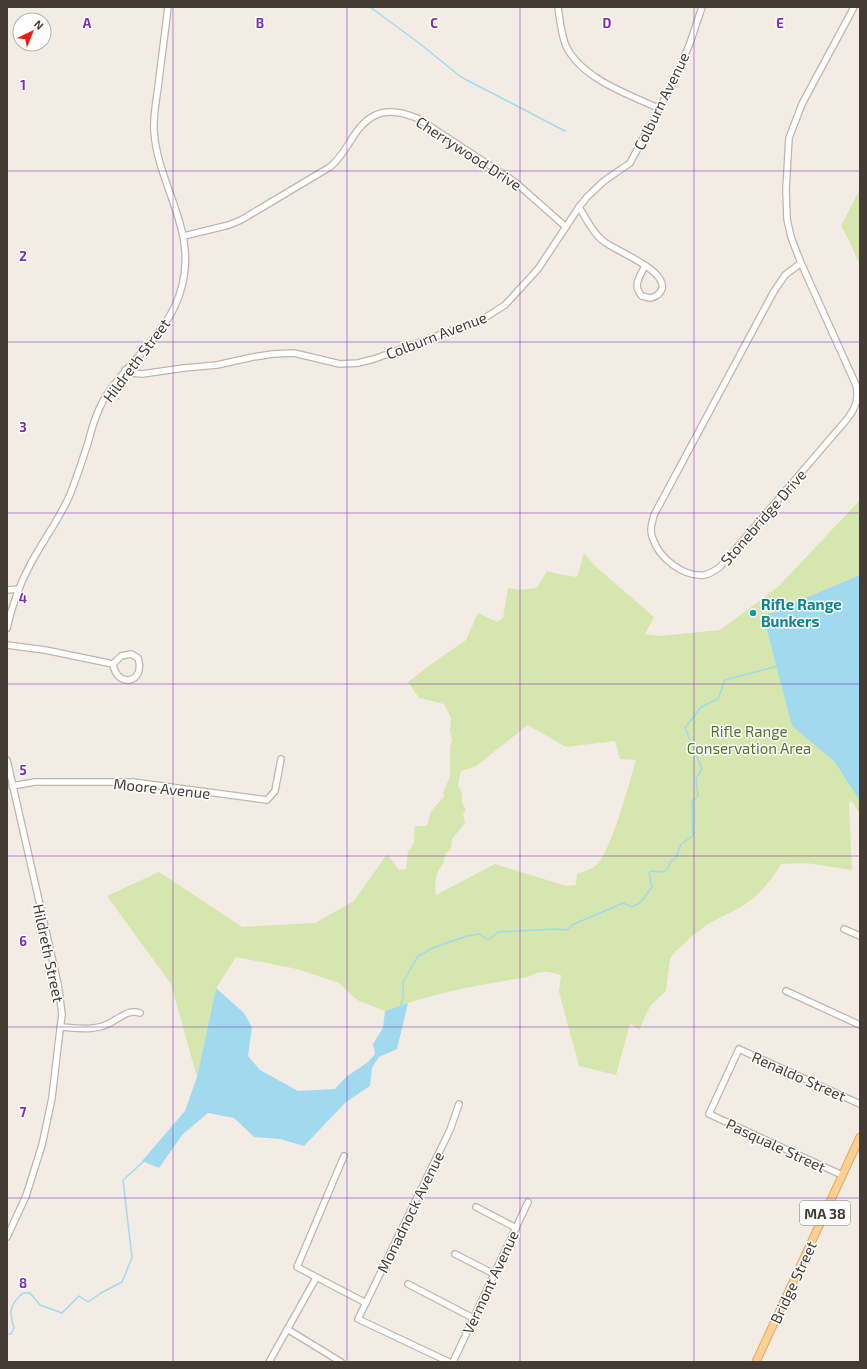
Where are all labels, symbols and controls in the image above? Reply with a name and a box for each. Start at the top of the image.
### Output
north arrow [12,12,52,52]
text: A [83,15,92,31]
text: B [256,15,264,31]
text: C [430,15,438,31]
text: D [603,15,612,31]
text: E [776,15,784,31]
text: N [32,17,47,32]
street label: Colburn Avenue [630,49,692,153]
text: 1 [20,77,26,93]
street label: Cherrywood Drive [413,112,525,194]
text: 2 [19,248,27,264]
street label: Colburn Avenue [383,307,489,363]
street label: Hildreth Street [99,314,173,405]
text: 3 [19,419,27,435]
street label: Stonebridge Drive [716,465,810,569]
text: 4 [19,590,27,606]
place label: Rifle Range Bunkers [761,595,842,630]
marker: Rifle Range Bunkers [748,608,758,618]
park label: Rifle Range Conservation Area [687,722,811,757]
text: 5 [19,762,27,778]
street label: Moore Avenue [113,774,211,802]
street label: Hildreth Street [30,902,68,1004]
text: 6 [19,933,27,949]
street label: Renaldo Street [749,1047,849,1105]
text: 7 [20,1104,27,1120]
street label: Pasquale Street [723,1114,829,1176]
street label: Monadnock Avenue [373,1148,447,1276]
road number: MA 38 [800,1201,850,1225]
street label: Vermont Avenue [458,1227,522,1337]
street label: Bridge Street [766,1238,820,1326]
text: 8 [19,1275,27,1291]

